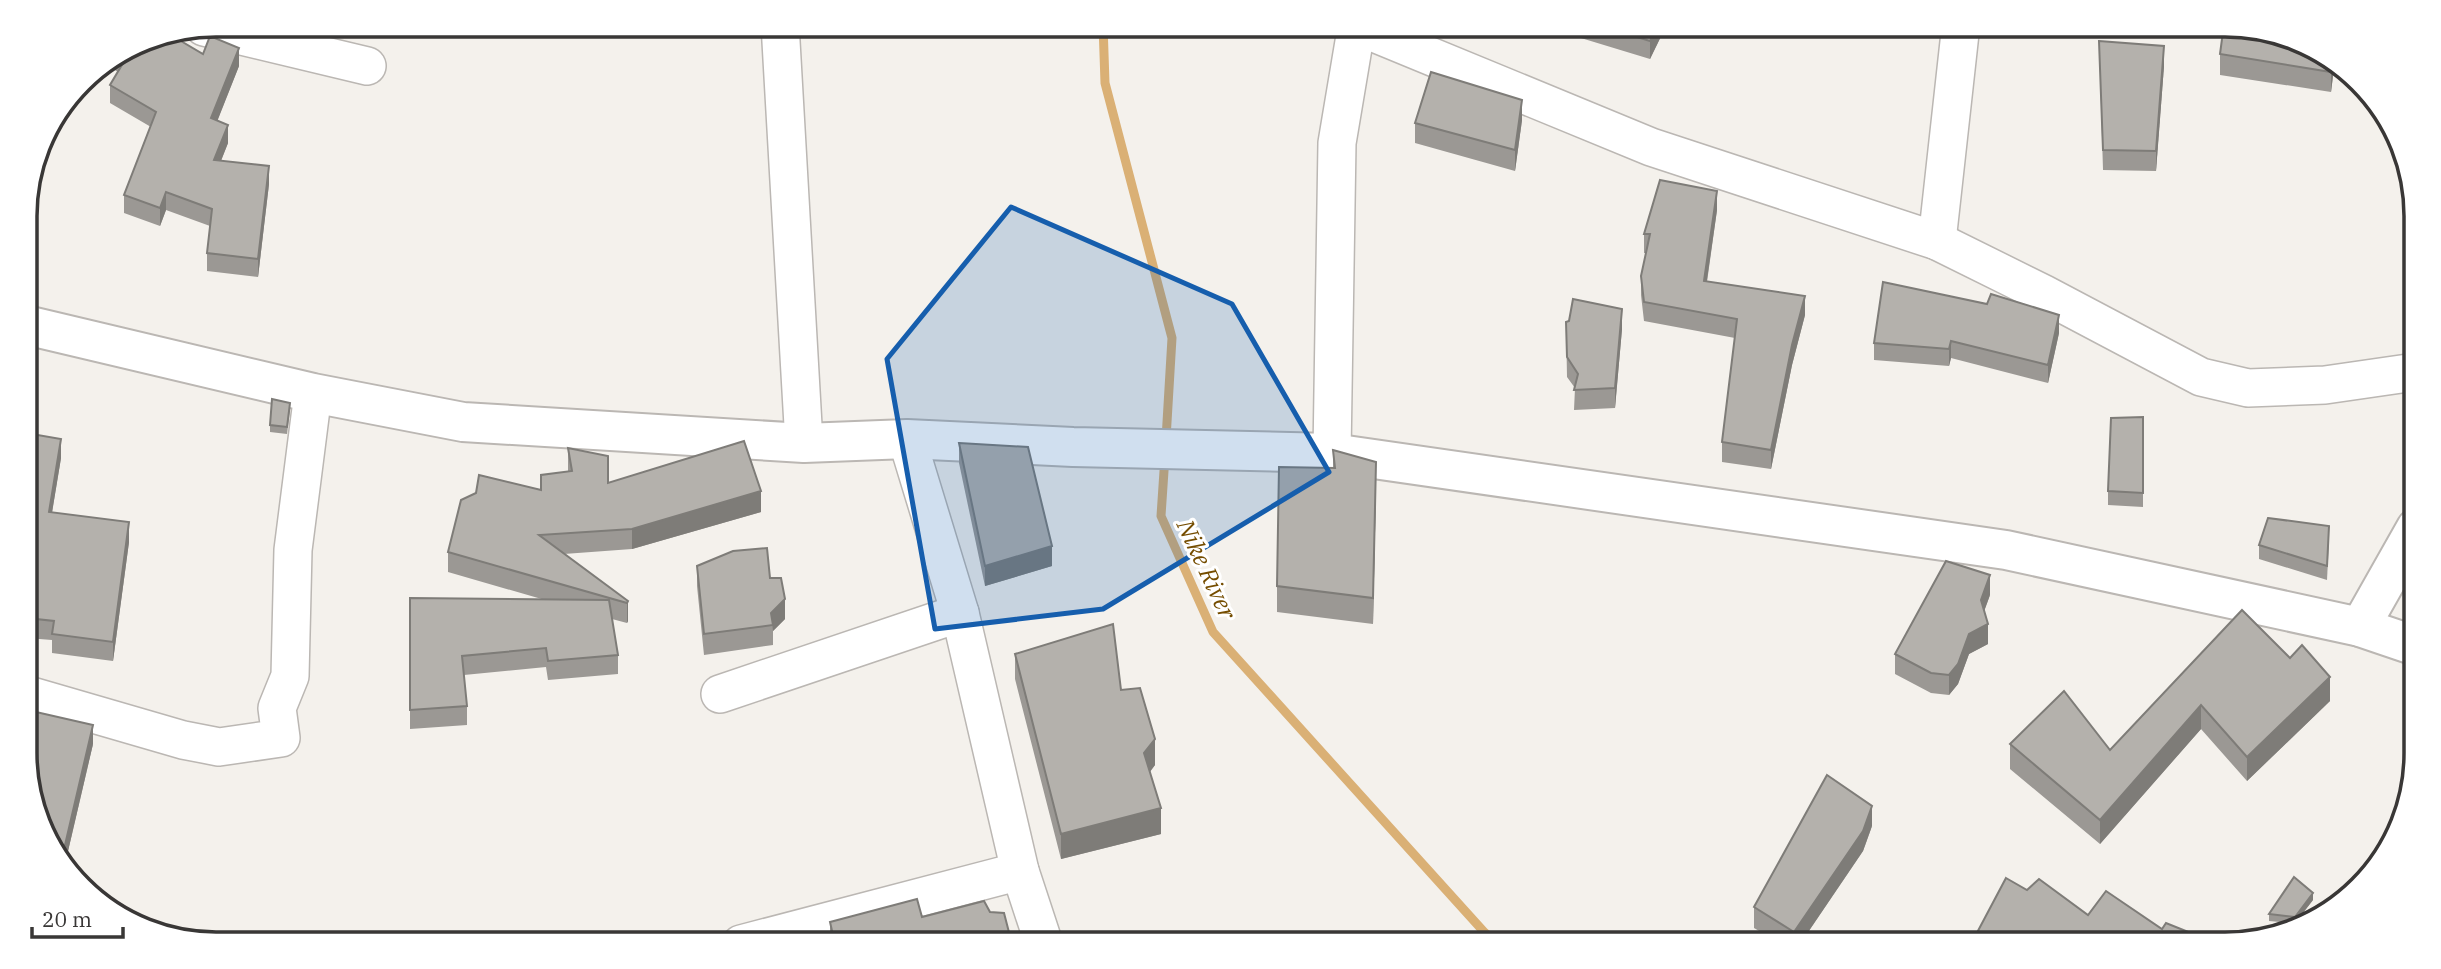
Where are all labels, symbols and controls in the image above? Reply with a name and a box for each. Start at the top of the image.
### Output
water label: Nike River [1169,513,1245,626]
scale bar [32,895,122,939]
text: 20 m [42,905,92,933]

